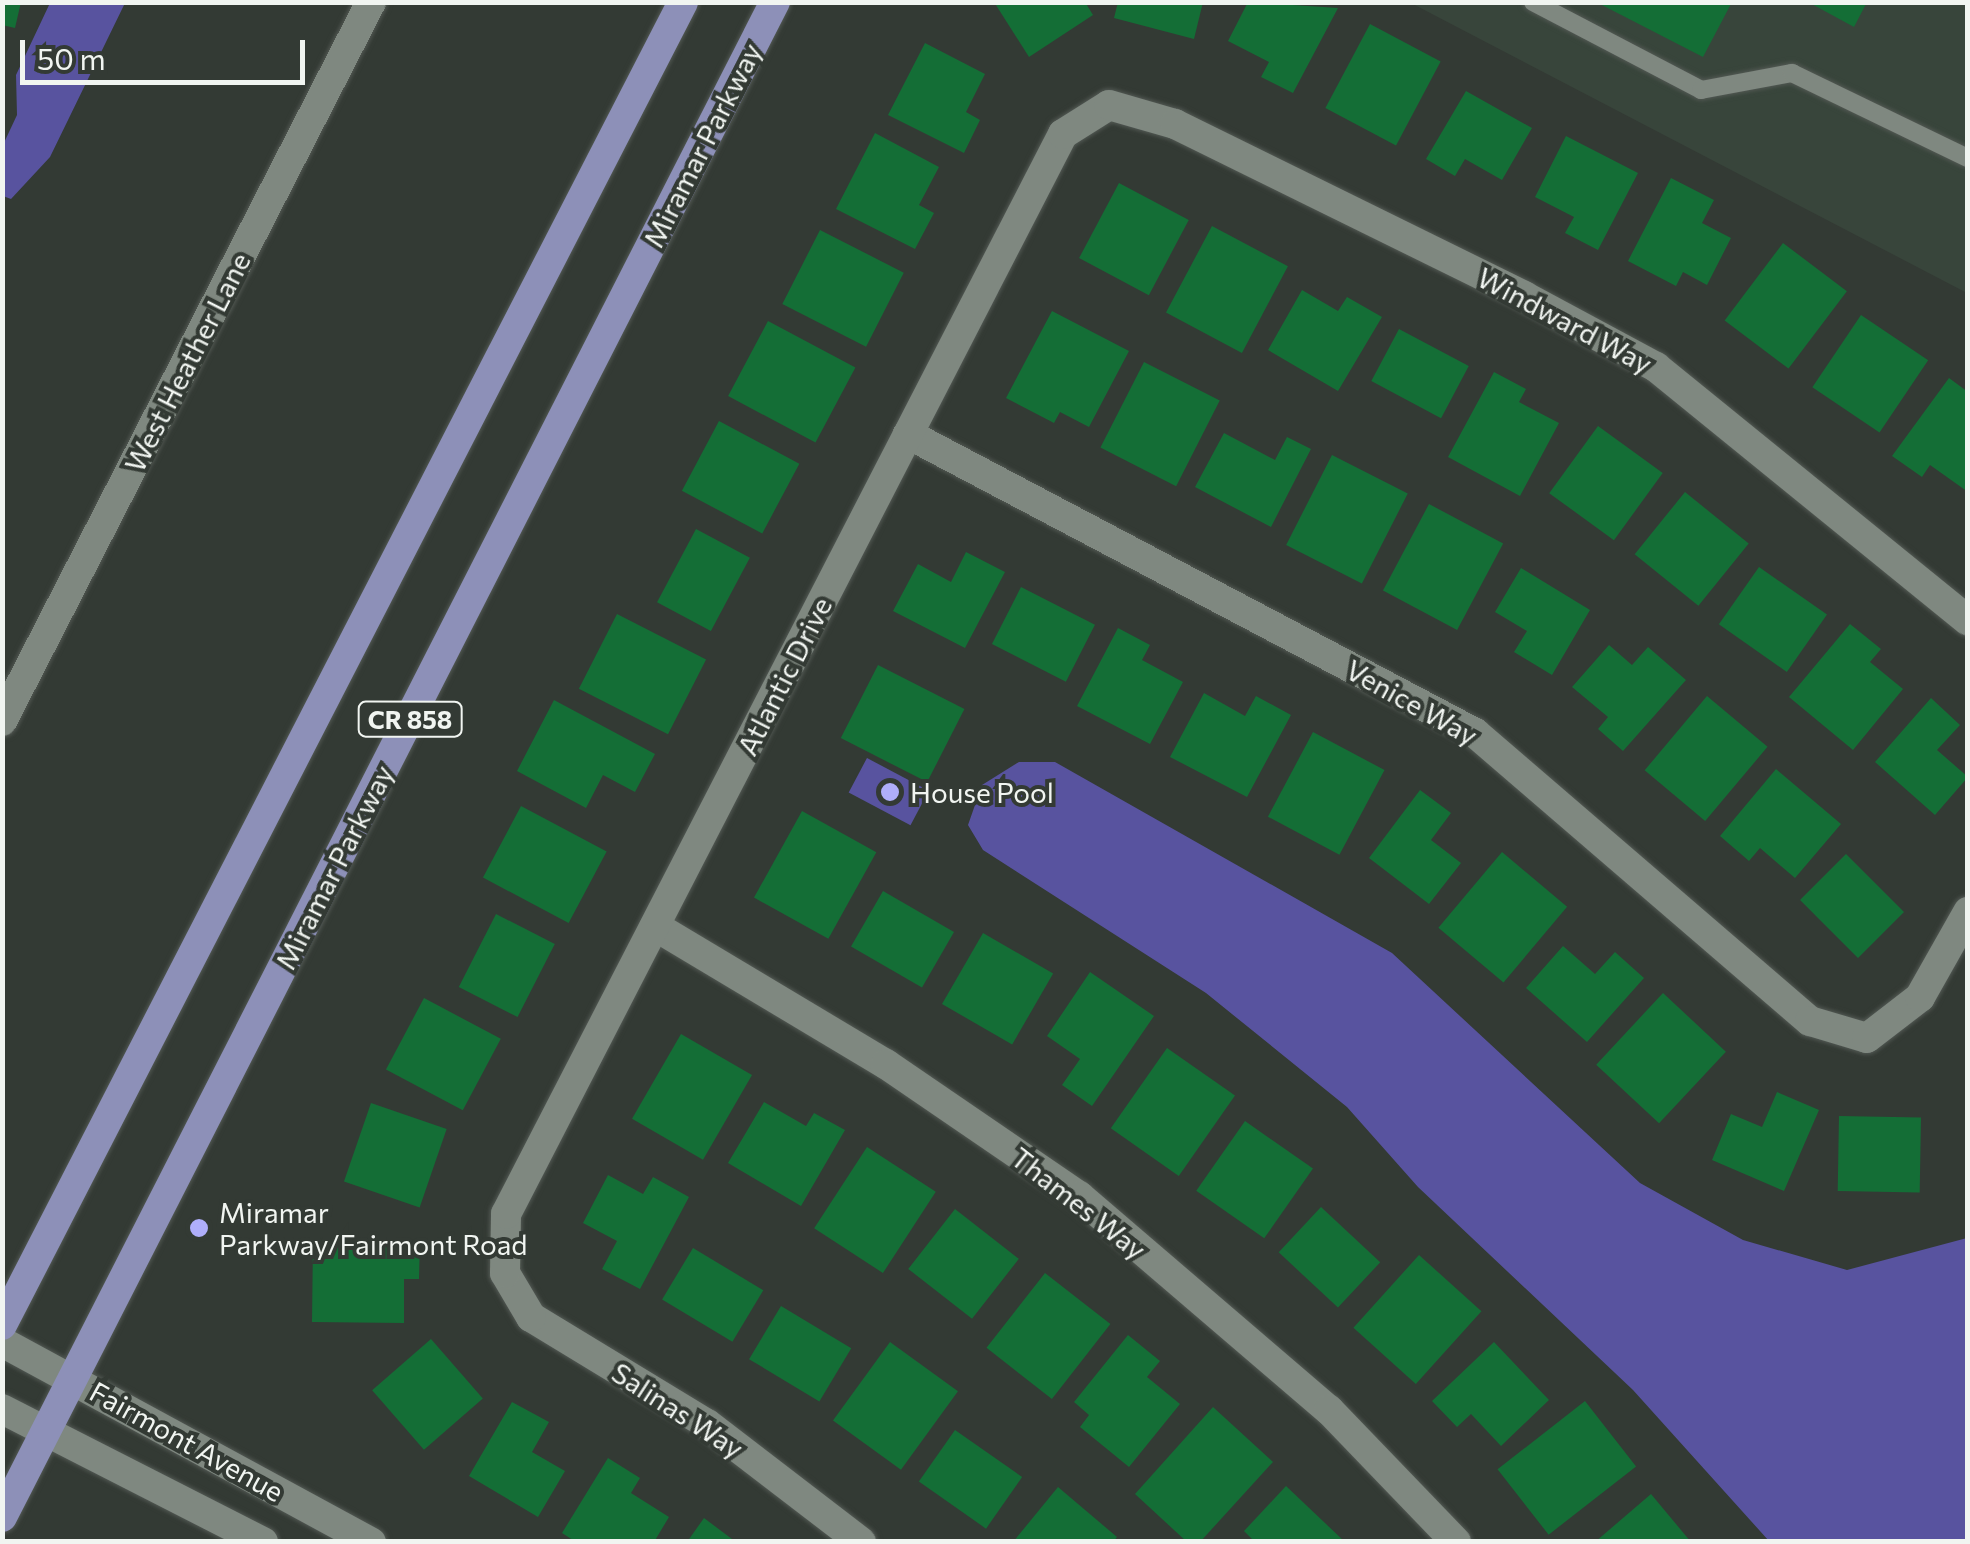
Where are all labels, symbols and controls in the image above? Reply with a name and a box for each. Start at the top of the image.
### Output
scale bar [25,20,310,82]
street label: Miramar Parkway [636,37,768,253]
text: 50 m [37,39,106,76]
street label: West Heather Lane [117,247,257,477]
street label: Windward Way [1472,260,1658,380]
street label: Atlantic Drive [730,591,838,761]
street label: Venice Way [1340,652,1484,752]
road number: CR 858 [358,699,462,739]
street label: Miramar Parkway [268,759,400,975]
place label: House Pool [910,775,1054,809]
marker: House Pool [879,781,901,803]
street label: Thames Way [1005,1140,1153,1266]
place label: Miramar Parkway/Fairmont Road [219,1195,528,1261]
marker: Miramar Parkway/Fairmont Road [188,1217,210,1239]
street label: Salinas Way [606,1355,750,1465]
street label: Fairmont Avenue [84,1374,290,1508]

